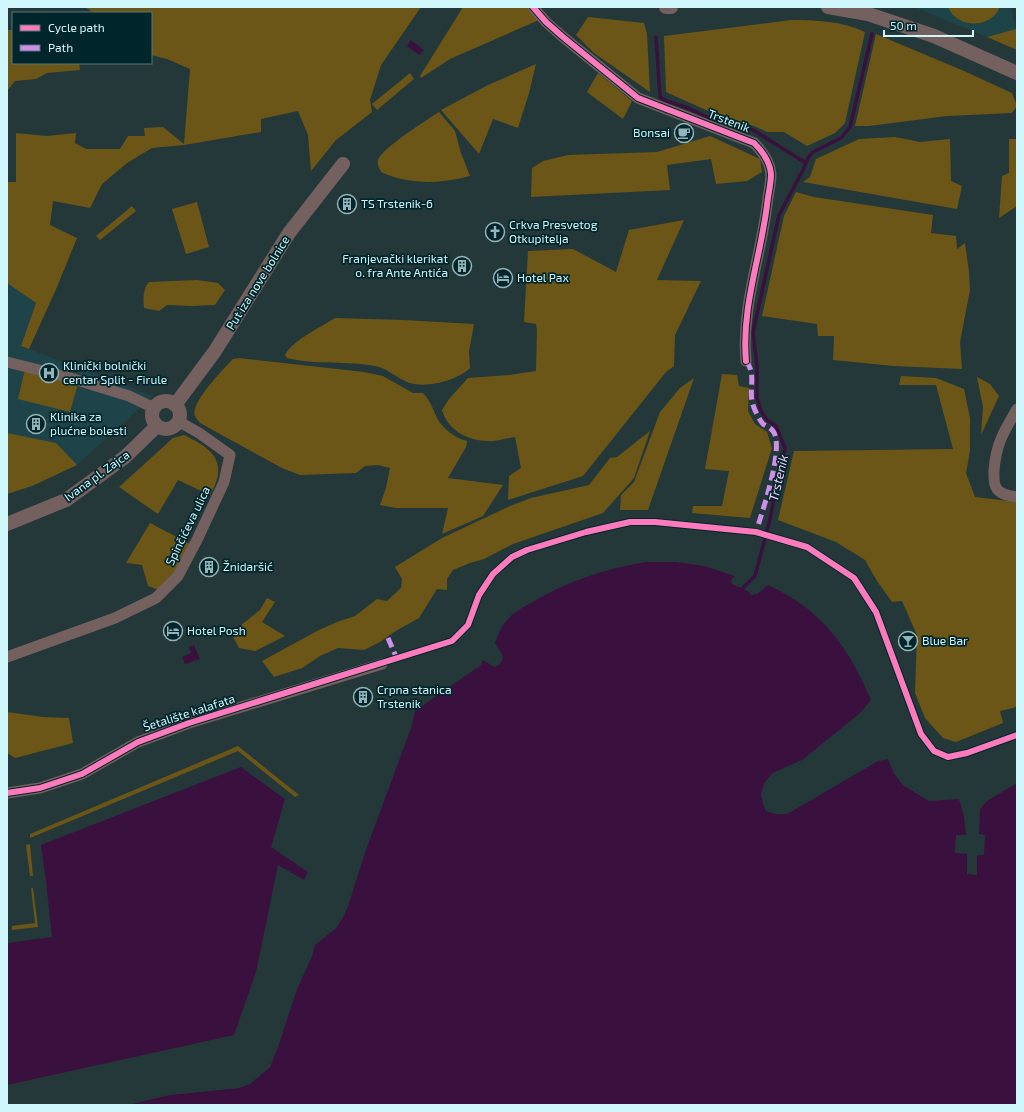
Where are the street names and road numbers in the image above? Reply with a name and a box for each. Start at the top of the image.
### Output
street label: Trstenik [706,106,752,134]
street label: Put iza nove bolnice [223,233,292,332]
street label: Ivana pl. Zajca [61,447,132,504]
street label: Spinčićeva ulica [162,484,212,567]
street label: Šetalište kalafata [141,691,236,734]

